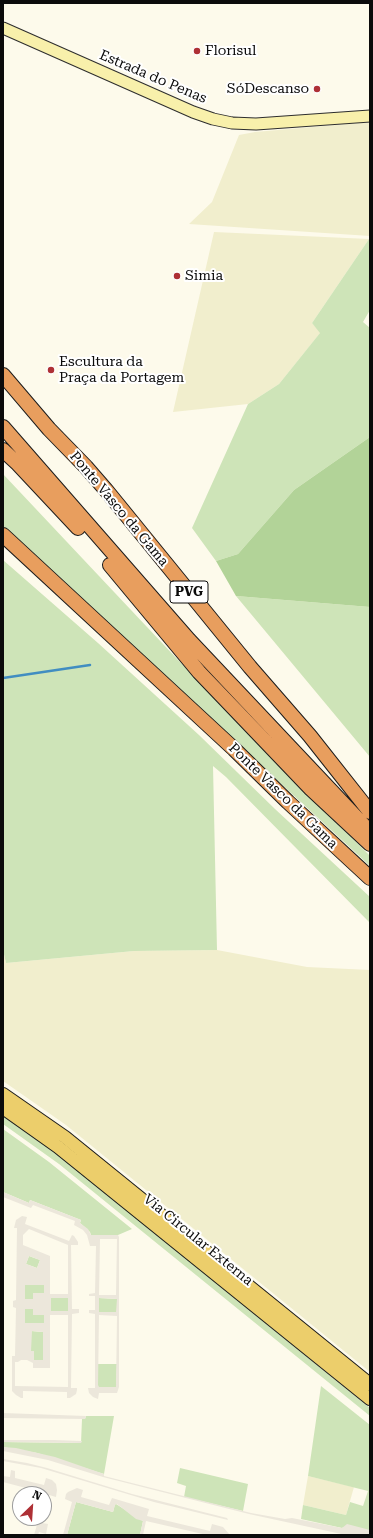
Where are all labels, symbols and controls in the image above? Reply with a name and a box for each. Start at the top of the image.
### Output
place label: Florisul [205,43,256,59]
marker: Florisul [192,46,202,56]
street label: Estrada do Penas [97,47,209,107]
place label: SóDescanso [227,81,309,97]
marker: SóDescanso [312,84,322,94]
place label: Simia [185,268,223,284]
marker: Simia [172,271,182,281]
place label: Escultura da Praça da Portagem [59,354,184,386]
marker: Escultura da Praça da Portagem [46,365,56,375]
street label: Ponte Vasco da Gama [66,448,172,570]
road number: PVG [170,581,208,603]
street label: Ponte Vasco da Gama [225,740,341,852]
street label: Via Circular Externa [140,1191,256,1289]
north arrow [12,1486,52,1526]
text: N [30,1488,43,1503]

